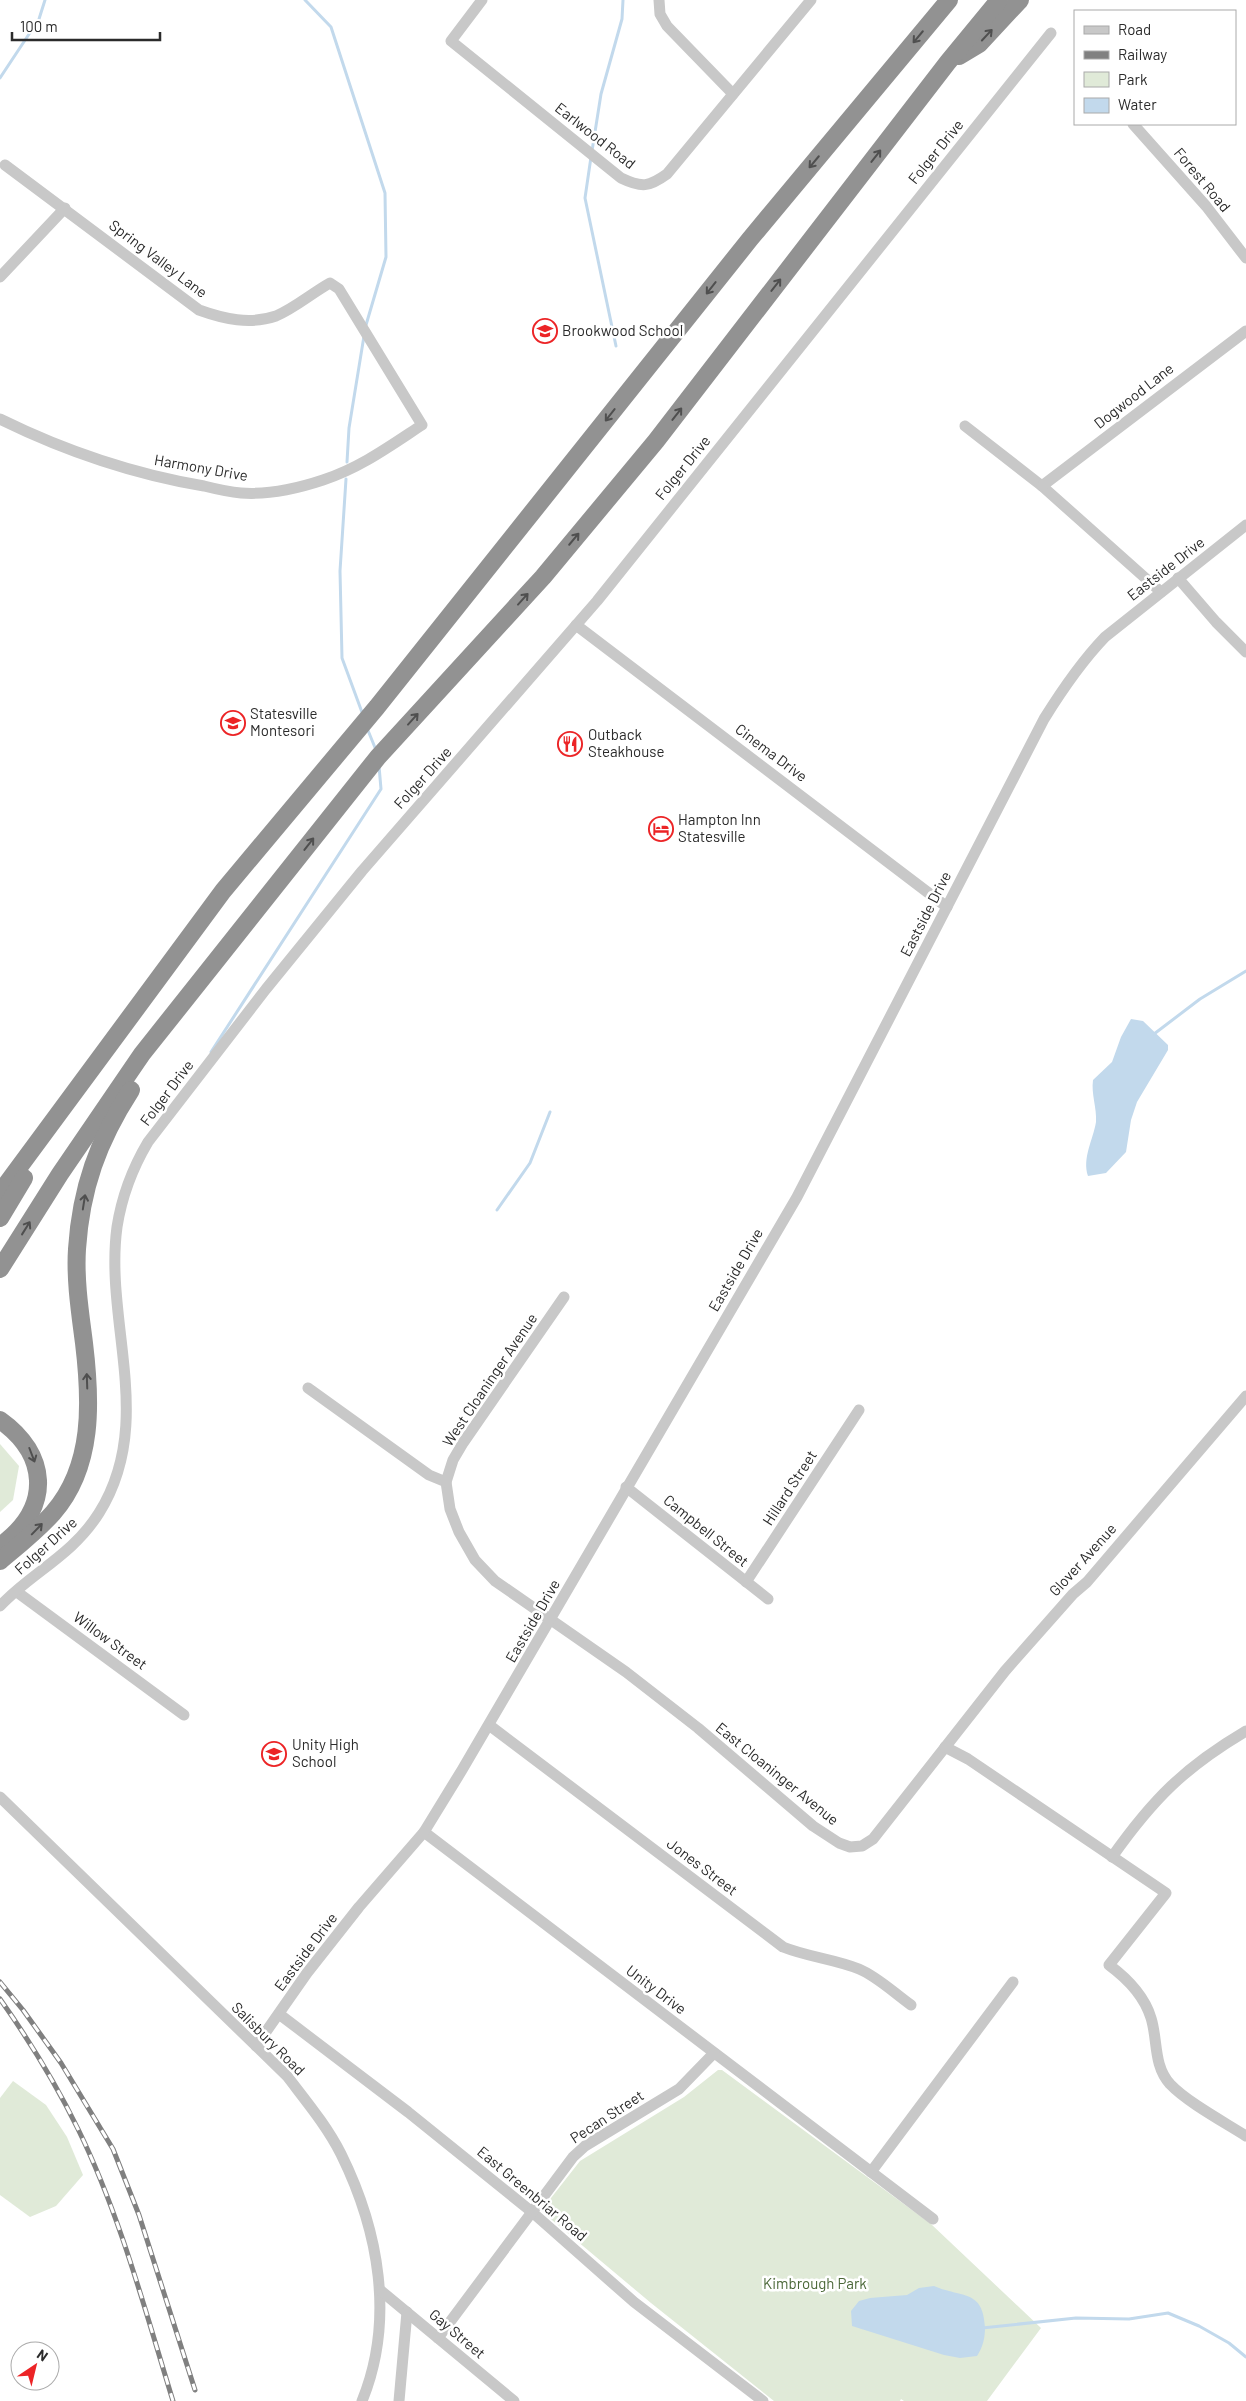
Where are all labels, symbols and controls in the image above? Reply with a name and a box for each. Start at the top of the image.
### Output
scale bar [12,10,160,42]
legend [1074,10,1236,125]
text: 100 m [20,17,58,35]
text: Road [1118,20,1151,38]
one-way arrow [981,29,993,41]
one-way arrow [912,31,923,44]
text: Railway [1118,45,1167,63]
text: Park [1118,70,1148,88]
text: Water [1118,95,1157,113]
street label: Earlwood Road [552,98,639,172]
street label: Folger Drive [904,116,967,187]
street label: Forest Road [1171,144,1235,215]
one-way arrow [870,150,881,163]
one-way arrow [808,155,819,168]
street label: Spring Valley Lane [106,216,211,301]
one-way arrow [771,279,782,292]
one-way arrow [706,281,717,294]
school or university icon: Brookwood School [532,318,558,344]
place label: Brookwood School [562,321,683,339]
street label: Dogwood Lane [1090,359,1177,432]
one-way arrow [672,407,682,421]
one-way arrow [605,409,616,422]
street label: Folger Drive [651,432,714,503]
street label: Harmony Drive [153,450,249,484]
street label: Eastside Drive [1123,532,1208,604]
one-way arrow [568,533,580,546]
one-way arrow [517,592,529,605]
place label: Statesville Montesori [250,704,318,739]
school or university icon: Statesville Montesori [220,710,246,736]
one-way arrow [407,712,419,725]
street label: Cinema Drive [732,719,811,785]
place label: Outback Steakhouse [588,725,665,760]
restaurant icon: Outback Steakhouse [557,731,583,757]
street label: Folger Drive [390,743,455,812]
place label: Hampton Inn Statesville [678,810,761,845]
hotel icon: Hampton Inn Statesville [648,816,674,842]
one-way arrow [304,837,315,850]
street label: Eastside Drive [896,868,954,959]
street label: Folger Drive [136,1056,197,1129]
one-way arrow [79,1195,89,1211]
one-way arrow [21,1221,31,1235]
street label: Eastside Drive [704,1225,766,1314]
street label: West Cloaninger Avenue [438,1310,540,1449]
one-way arrow [83,1374,92,1390]
one-way arrow [28,1447,37,1462]
street label: Hillard Street [758,1447,820,1528]
street label: Campbell Street [660,1490,753,1570]
street label: Folger Drive [11,1513,80,1578]
street label: Glover Avenue [1045,1519,1120,1599]
one-way arrow [31,1523,43,1536]
street label: Eastside Drive [501,1576,563,1665]
street label: Willow Street [70,1607,151,1673]
street label: East Cloaninger Avenue [713,1718,843,1828]
place label: Unity High School [292,1735,359,1770]
school or university icon: Unity High School [261,1741,287,1767]
street label: Jones Street [664,1834,741,1899]
street label: Eastside Drive [270,1909,340,1994]
street label: Unity Drive [623,1961,690,2018]
street label: Salisbury Road [228,1998,309,2079]
street label: Pecan Street [566,2086,647,2147]
street label: East Greenbriar Road [474,2142,591,2244]
park label: Kimbrough Park [763,2274,867,2292]
street label: Gay Street [426,2305,489,2362]
north arrow [10,2341,60,2391]
text: N [34,2345,51,2365]

